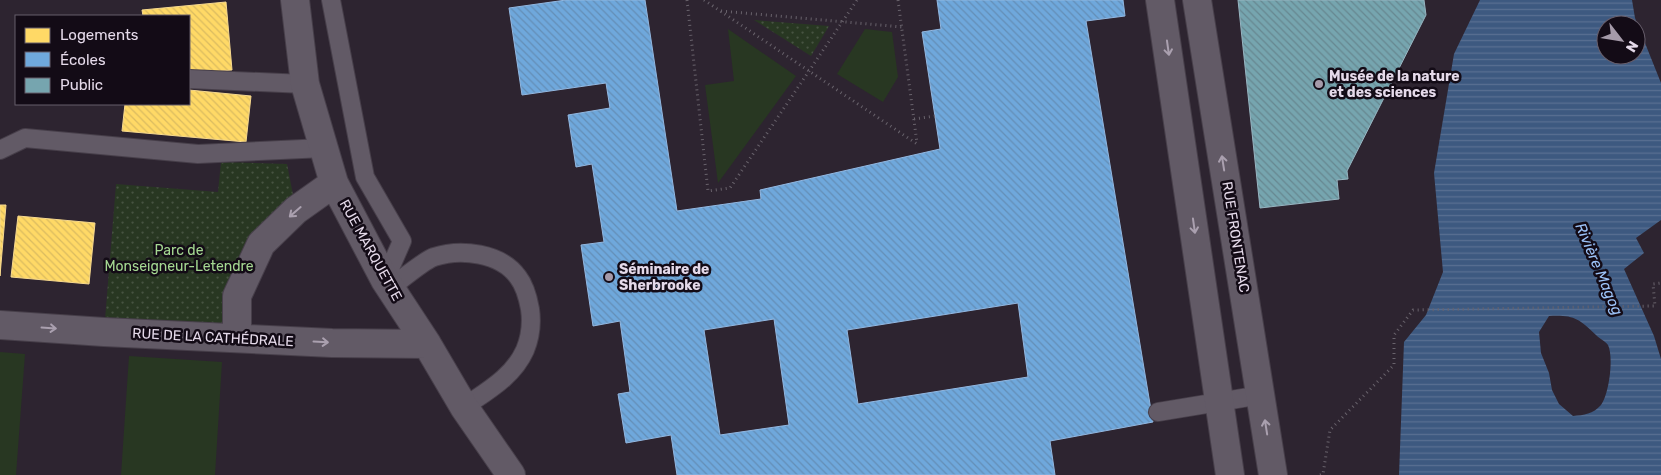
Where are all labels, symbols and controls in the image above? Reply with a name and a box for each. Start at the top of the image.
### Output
legend [15,15,190,105]
north arrow [1596,15,1646,65]
text: Logements [60,26,139,44]
text: N [1622,38,1642,55]
one-way arrow [1163,40,1173,56]
text: Écoles [60,51,106,69]
place label: Musée de la nature et des sciences [1329,68,1460,101]
text: Public [60,76,103,94]
marker: Musée de la nature et des sciences [1313,78,1325,90]
one-way arrow [1218,155,1228,171]
street label: RUE FRONTENAC [1218,180,1253,294]
street label: RUE MARQUETTE [336,197,405,304]
one-way arrow [289,206,302,217]
one-way arrow [1189,218,1199,234]
water label: Rivière Magog [1571,220,1627,318]
park label: Parc de Monseigneur-Letendre [104,242,254,275]
place label: Séminaire de Sherbrooke [619,261,709,294]
marker: Séminaire de Sherbrooke [603,271,615,283]
one-way arrow [40,323,56,333]
street label: RUE DE LA CATHÉDRALE [132,324,294,350]
one-way arrow [312,338,328,347]
one-way arrow [1260,419,1270,435]

